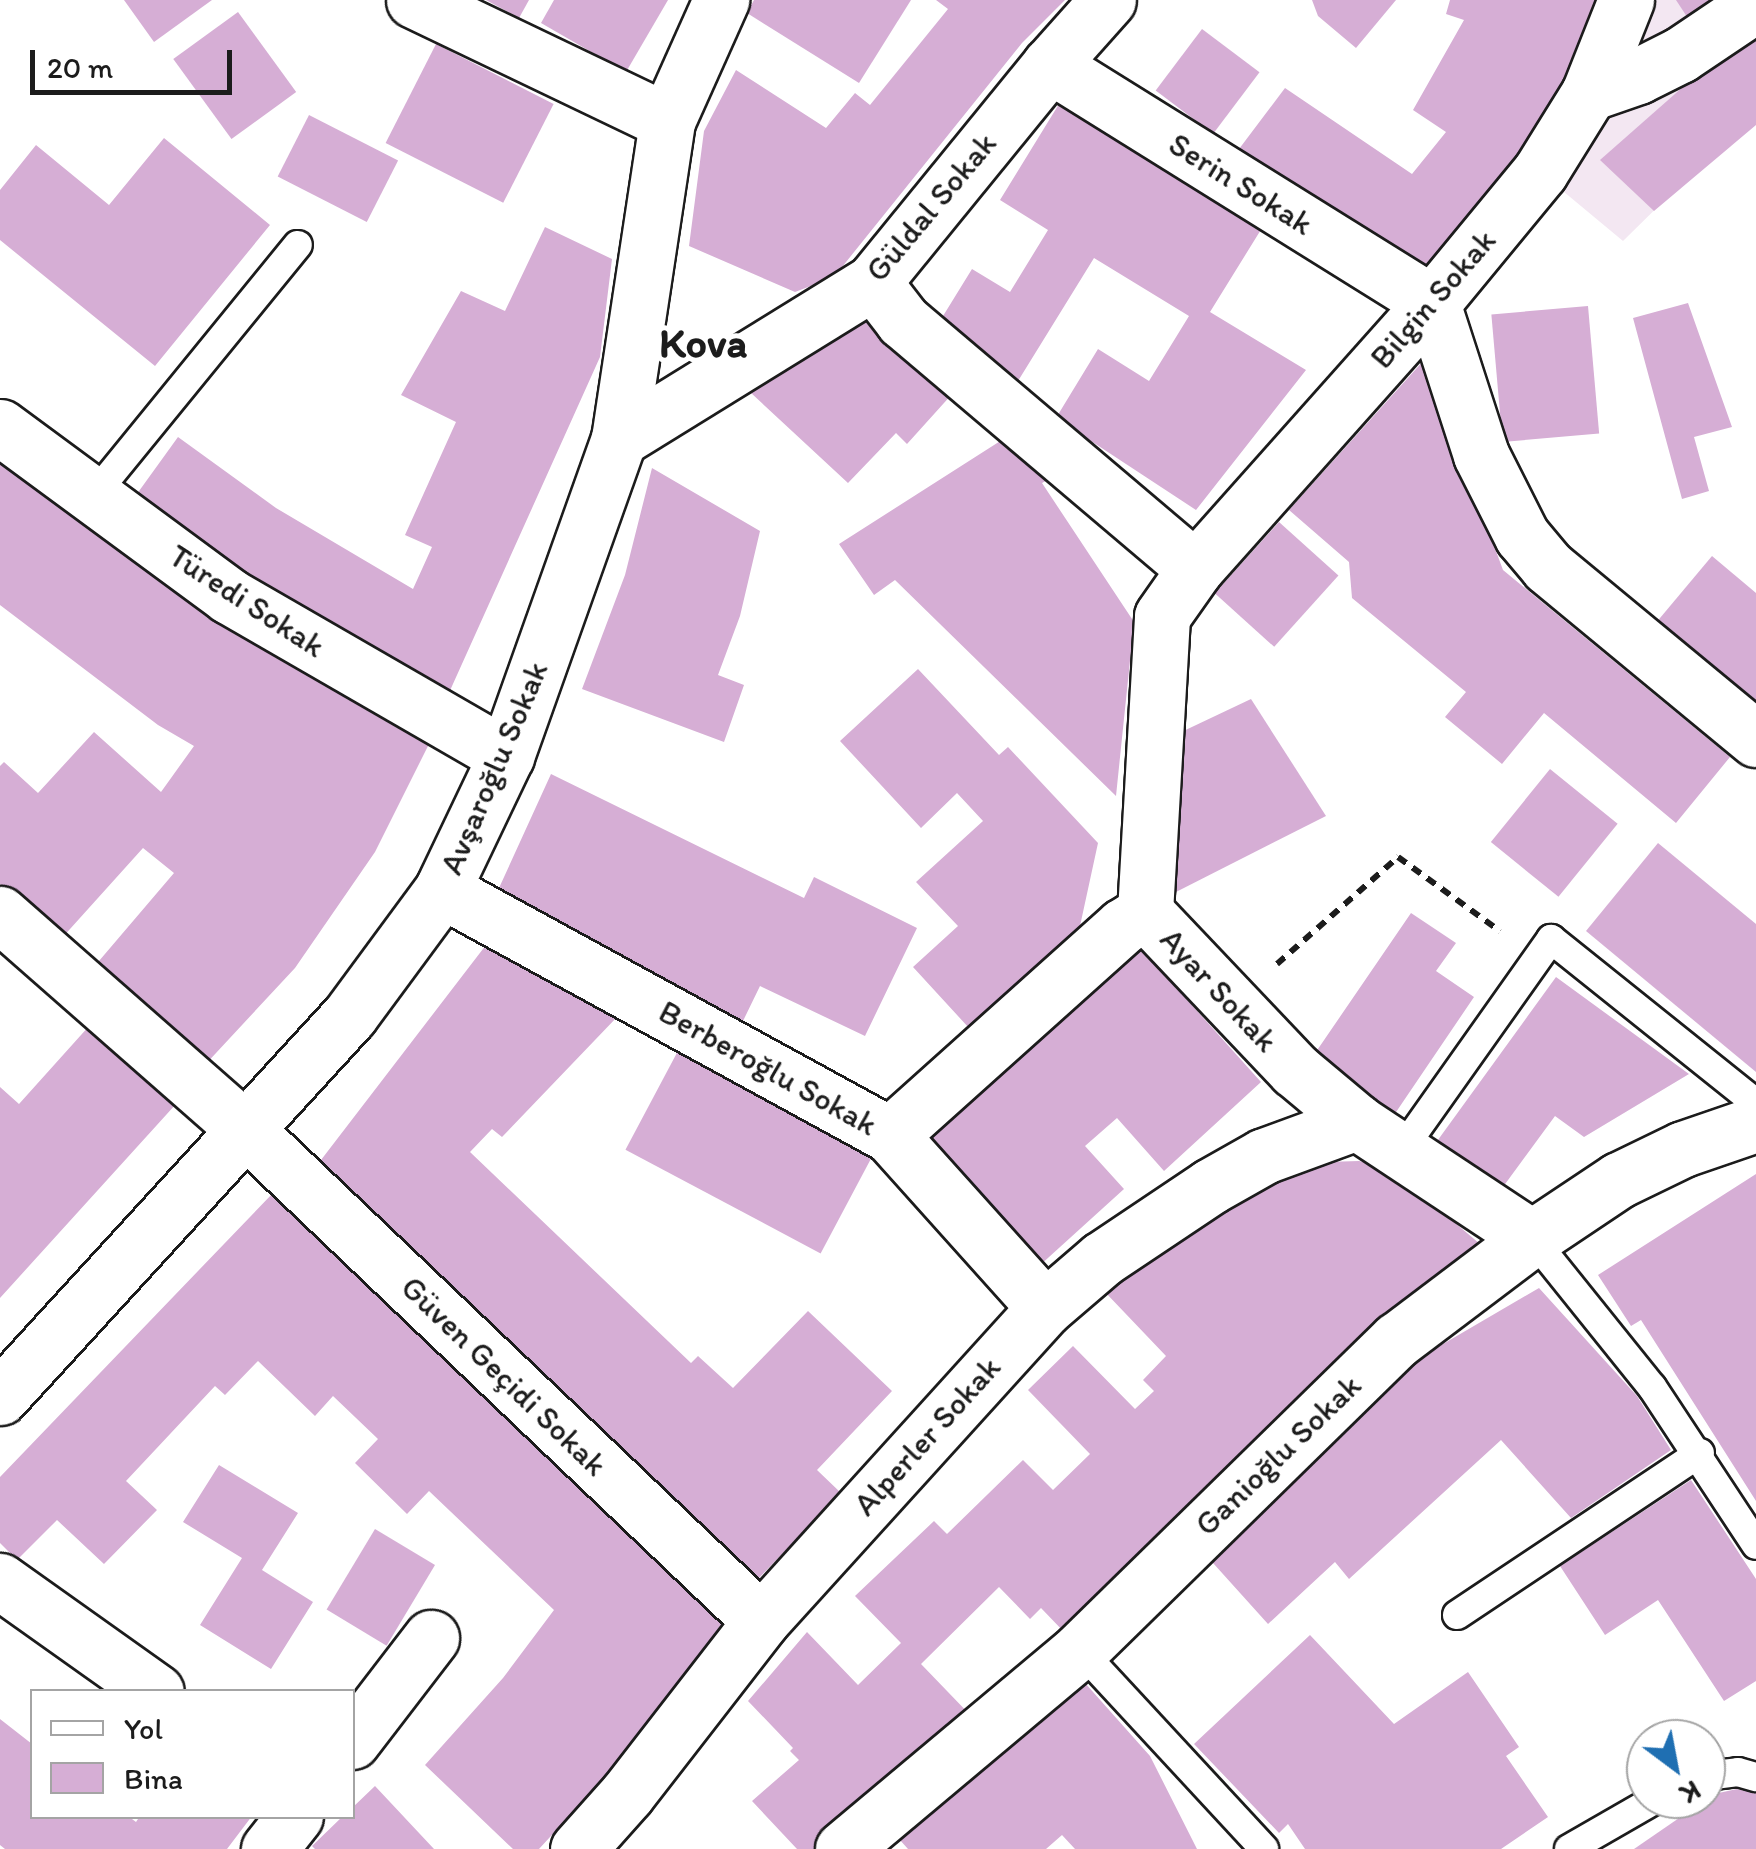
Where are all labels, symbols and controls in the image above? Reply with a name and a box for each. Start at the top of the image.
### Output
scale bar [35,30,238,92]
text: 20 m [47,49,113,86]
street label: Güldal Sokak [858,125,1004,289]
street label: Serin Sokak [1162,125,1320,243]
street label: Bilgin Sokak [1363,222,1503,376]
district label: Kova [659,318,747,368]
street label: Türedi Sokak [162,537,332,665]
street label: Avşaroğlu Sokak [432,656,556,880]
street label: Ayar Sokak [1153,921,1285,1059]
street label: Berberoğlu Sokak [653,992,883,1144]
street label: Güven Geçidi Sokak [393,1268,615,1484]
street label: Alperler Sokak [846,1349,1008,1523]
street label: Ganioğlu Sokak [1187,1367,1369,1543]
legend [30,1689,355,1819]
text: Yol [124,1710,163,1747]
north arrow [1626,1719,1726,1819]
text: Bina [124,1760,183,1797]
text: K [1674,1774,1707,1812]

